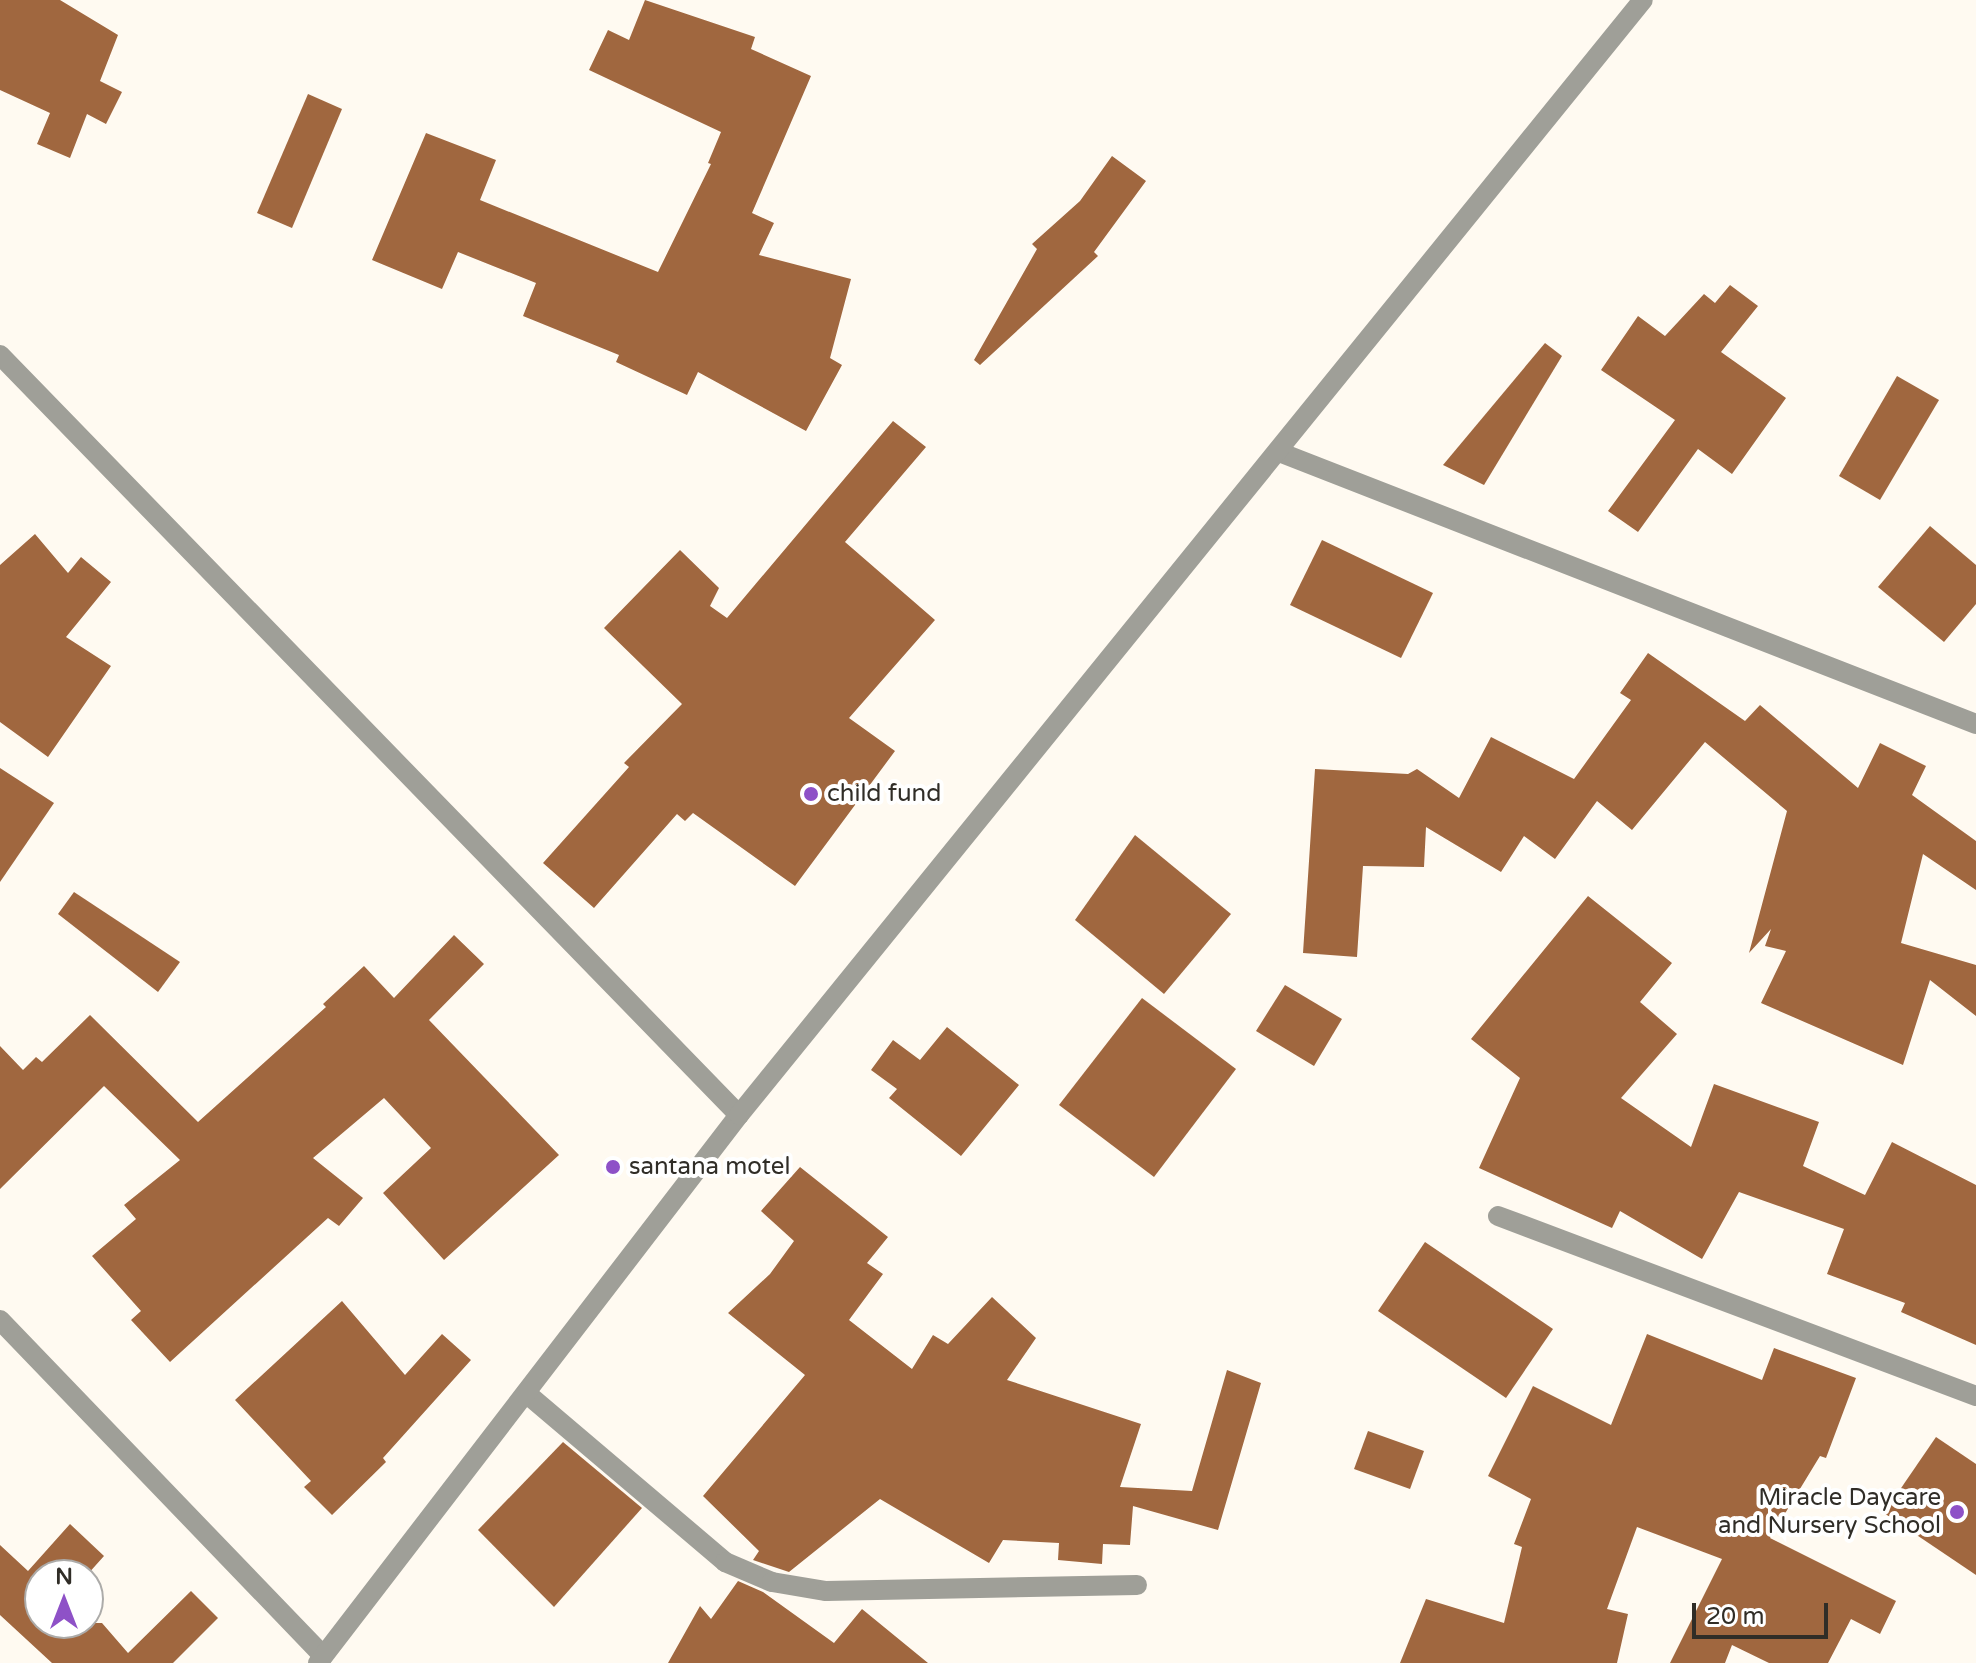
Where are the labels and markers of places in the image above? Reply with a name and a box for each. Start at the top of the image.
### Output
place label: child fund [827,780,941,808]
marker: child fund [802,785,820,803]
place label: santana motel [629,1153,790,1181]
marker: santana motel [604,1158,622,1176]
place label: Miracle Daycare and Nursery School [1718,1484,1941,1540]
marker: Miracle Daycare and Nursery School [1948,1503,1966,1521]

